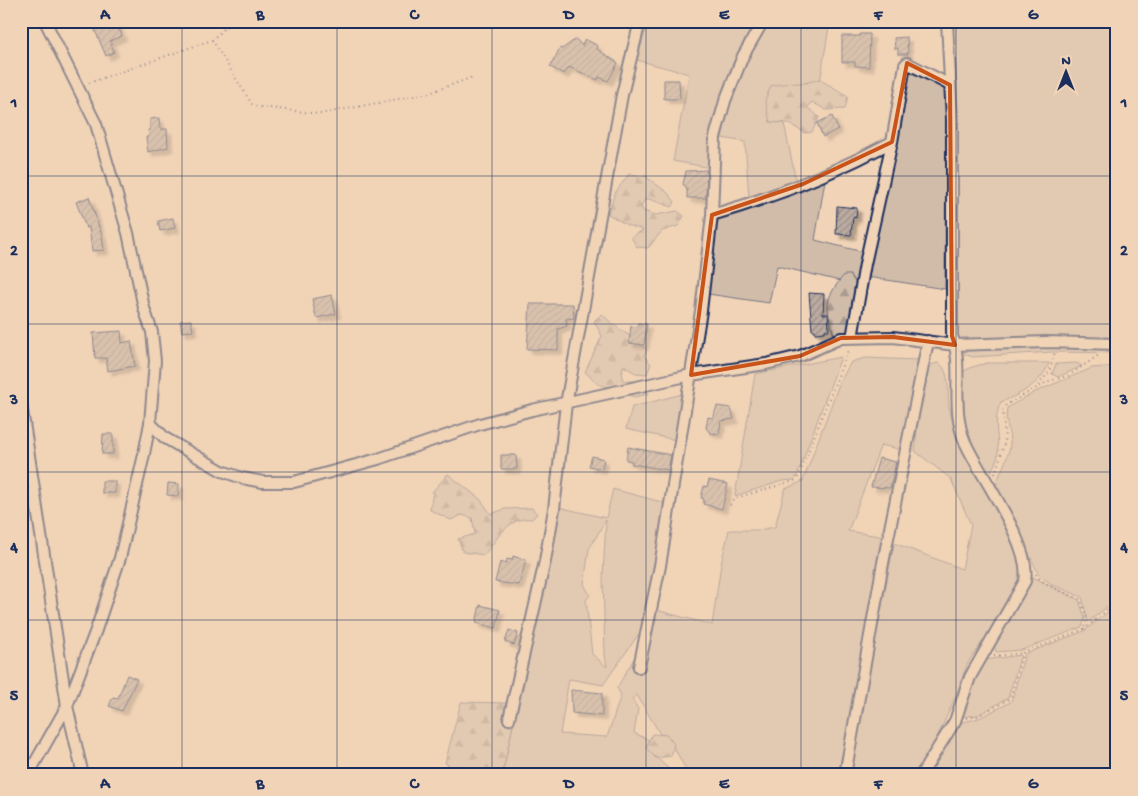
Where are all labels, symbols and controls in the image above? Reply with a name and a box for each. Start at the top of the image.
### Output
text: A [99,7,111,26]
text: B [255,7,265,26]
text: C [409,7,420,26]
text: D [562,7,575,26]
text: E [719,7,730,26]
text: F [873,7,884,26]
text: G [1028,7,1039,26]
north arrow [1040,48,1090,98]
text: N [1061,53,1071,70]
text: 1 [10,95,17,114]
text: 1 [1120,95,1127,114]
text: 2 [10,243,18,262]
text: 2 [1120,243,1128,262]
text: 3 [9,392,18,411]
text: 3 [1119,392,1128,411]
text: 4 [9,540,18,559]
text: 4 [1119,540,1128,559]
text: 5 [10,688,19,707]
text: 5 [1120,688,1129,707]
text: A [99,776,111,795]
text: B [255,776,265,795]
text: C [409,776,420,795]
text: D [562,776,575,795]
text: E [719,776,730,795]
text: F [873,776,884,795]
text: G [1028,776,1039,795]

